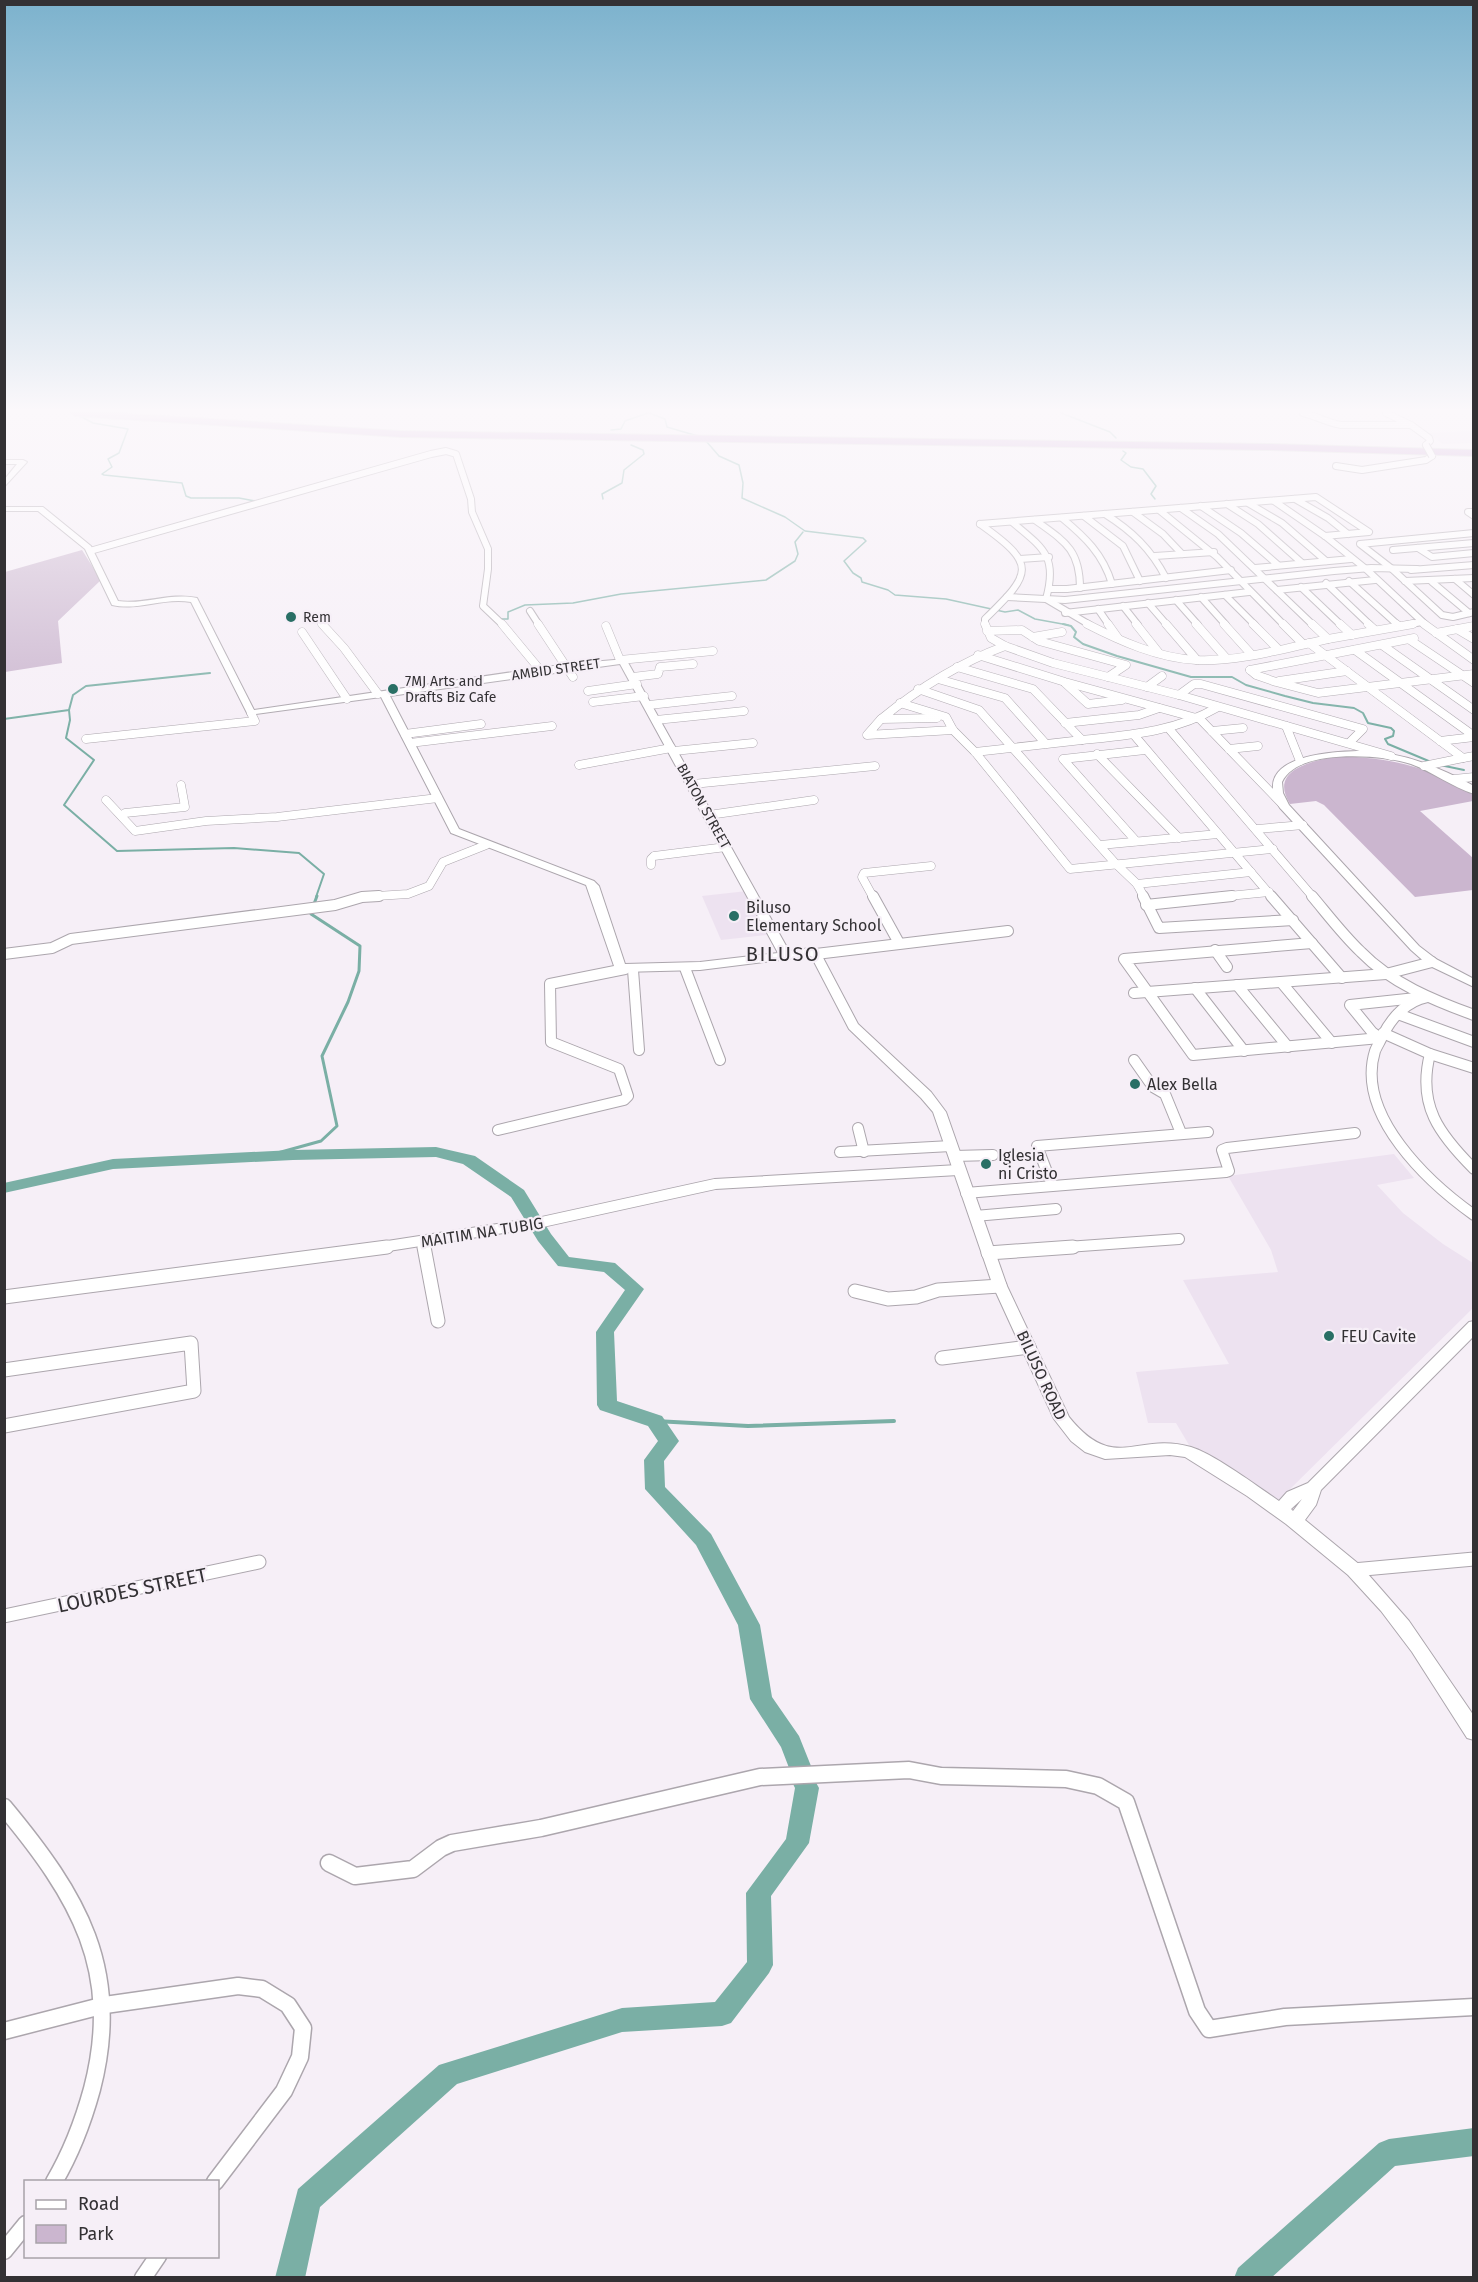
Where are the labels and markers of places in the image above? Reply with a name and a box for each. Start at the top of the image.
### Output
place label: Rem [303,609,331,626]
marker: Rem [284,610,298,624]
place label: 7MJ Arts and Drafts Biz Cafe [405,673,496,706]
marker: 7MJ Arts and Drafts Biz Cafe [386,682,400,696]
place label: Biluso Elementary School [746,898,882,935]
marker: Biluso Elementary School [727,909,741,923]
place label: Alex Bella [1147,1075,1218,1094]
marker: Alex Bella [1128,1077,1142,1091]
place label: Iglesia ni Cristo [998,1146,1058,1183]
marker: Iglesia ni Cristo [979,1157,993,1171]
place label: FEU Cavite [1341,1327,1416,1346]
marker: FEU Cavite [1322,1329,1336,1343]

